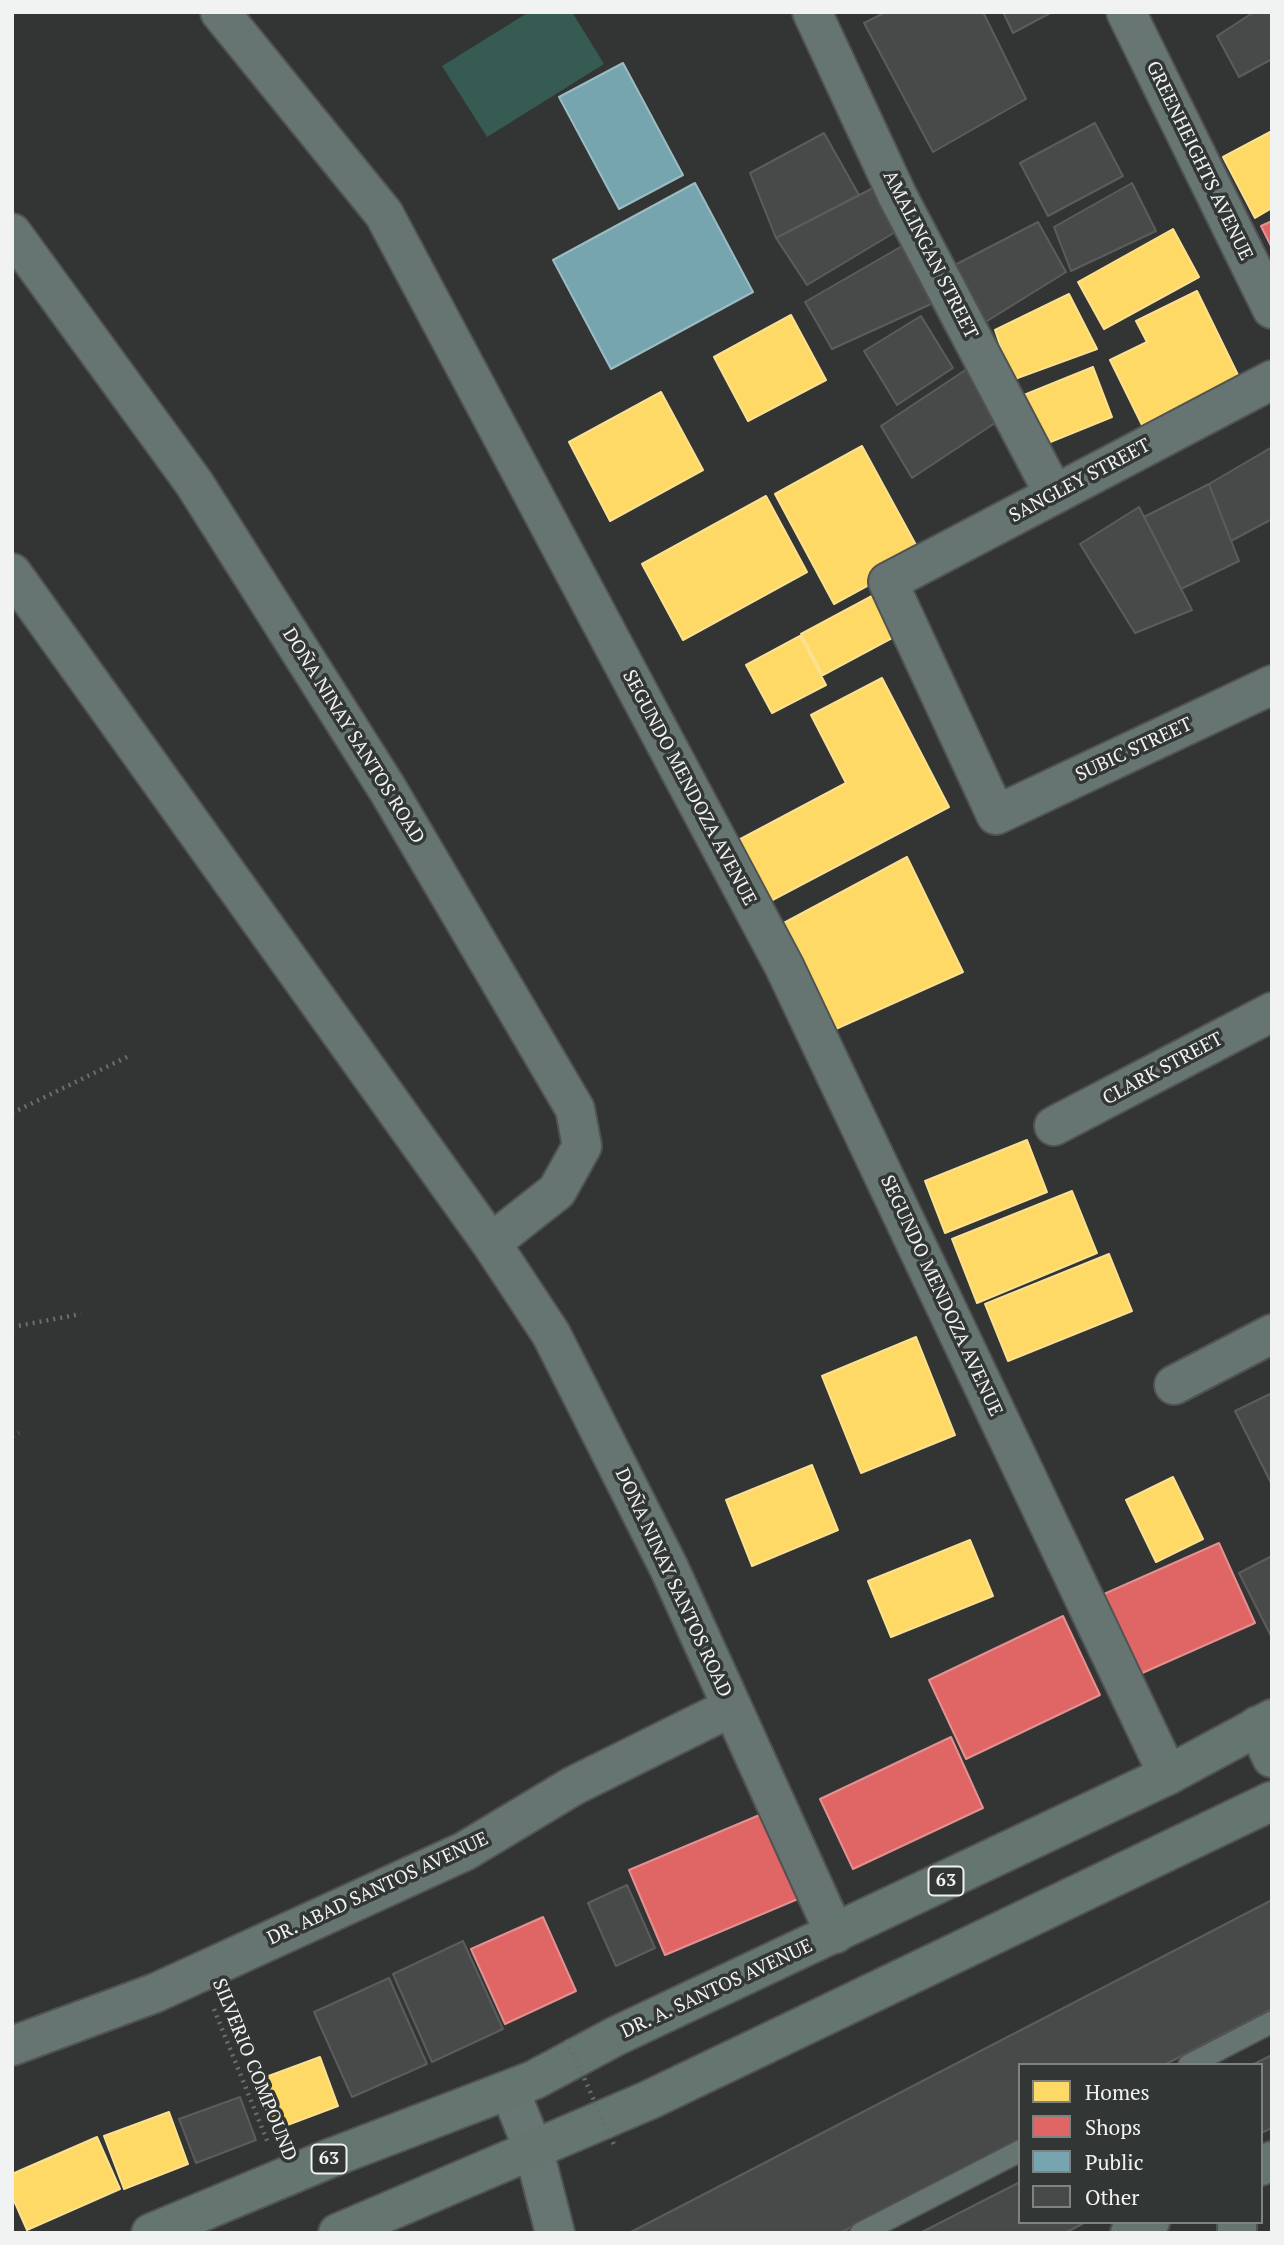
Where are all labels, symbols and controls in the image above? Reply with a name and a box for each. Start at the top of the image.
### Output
street label: GREENHEIGHTS AVENUE [1141,58,1257,264]
street label: AMALINGAN STREET [878,167,982,343]
street label: SANGLEY STREET [1006,434,1154,528]
street label: DOÑA NINAY SANTOS ROAD [277,624,429,848]
street label: SEGUNDO MENDOZA AVENUE [617,666,761,910]
street label: SUBIC STREET [1072,713,1196,787]
street label: CLARK STREET [1099,1028,1227,1110]
street label: SEGUNDO MENDOZA AVENUE [875,1172,1007,1420]
street label: DOÑA NINAY SANTOS ROAD [610,1465,736,1701]
street label: DR. ABAD SANTOS AVENUE [264,1828,492,1950]
road number: 63 [928,1867,964,1896]
street label: DR. A. SANTOS AVENUE [618,1935,816,2043]
street label: SILVERIO COMPOUND [207,1976,301,2164]
legend [1018,2063,1263,2224]
text: Homes [1085,2078,1150,2106]
text: Shops [1085,2113,1141,2141]
road number: 63 [312,2144,346,2174]
text: Public [1085,2148,1143,2176]
text: Other [1085,2183,1139,2211]

